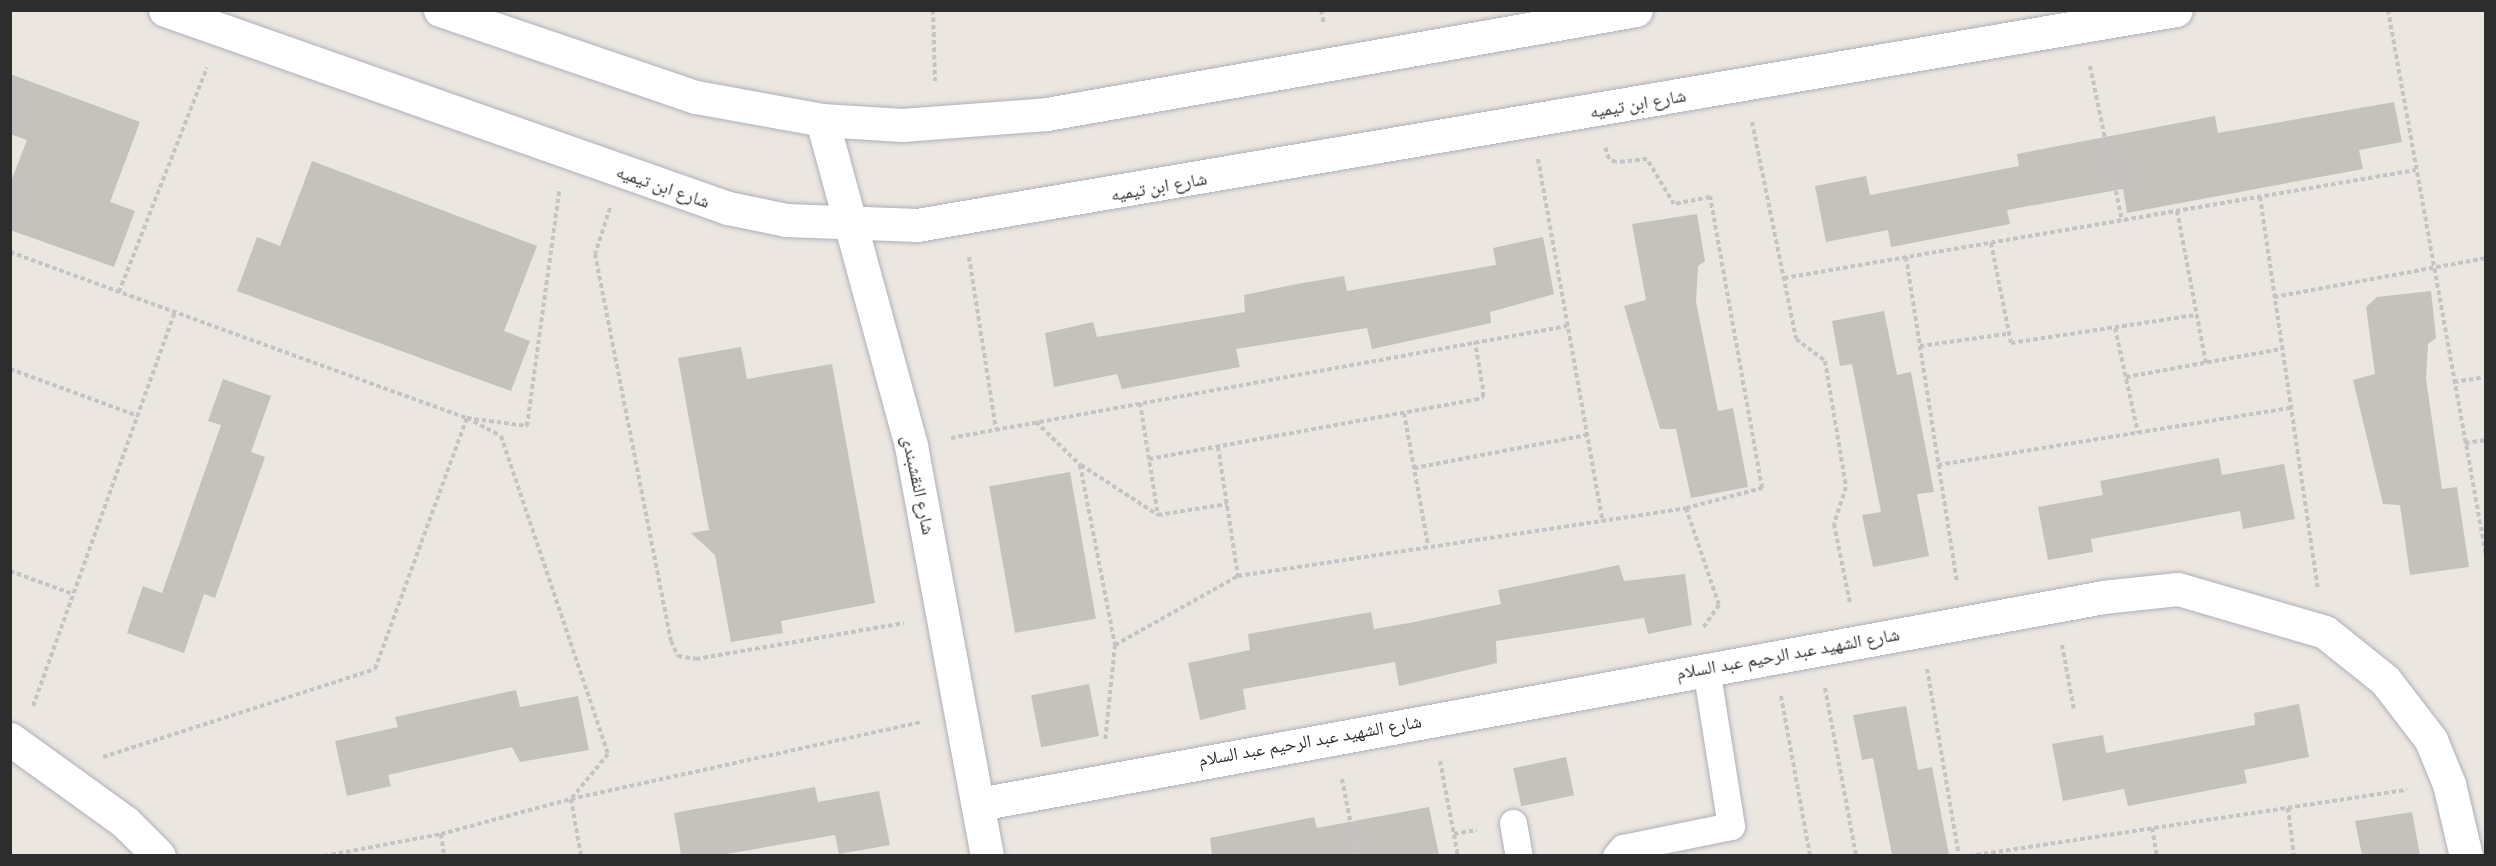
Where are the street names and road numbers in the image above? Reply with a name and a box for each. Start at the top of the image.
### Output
street label: شارع ابن تيميه [1588,85,1688,123]
street label: شارع ابن تيميه [613,161,713,213]
street label: شارع ابن تيميه [1109,168,1209,206]
street label: شارع النقشبندى [897,433,939,537]
street label: شارع الشهيد عبد الرحيم عبد السلام [1675,624,1901,684]
street label: شارع الشهيد عبد الرحيم عبد السلام [1197,711,1423,771]

